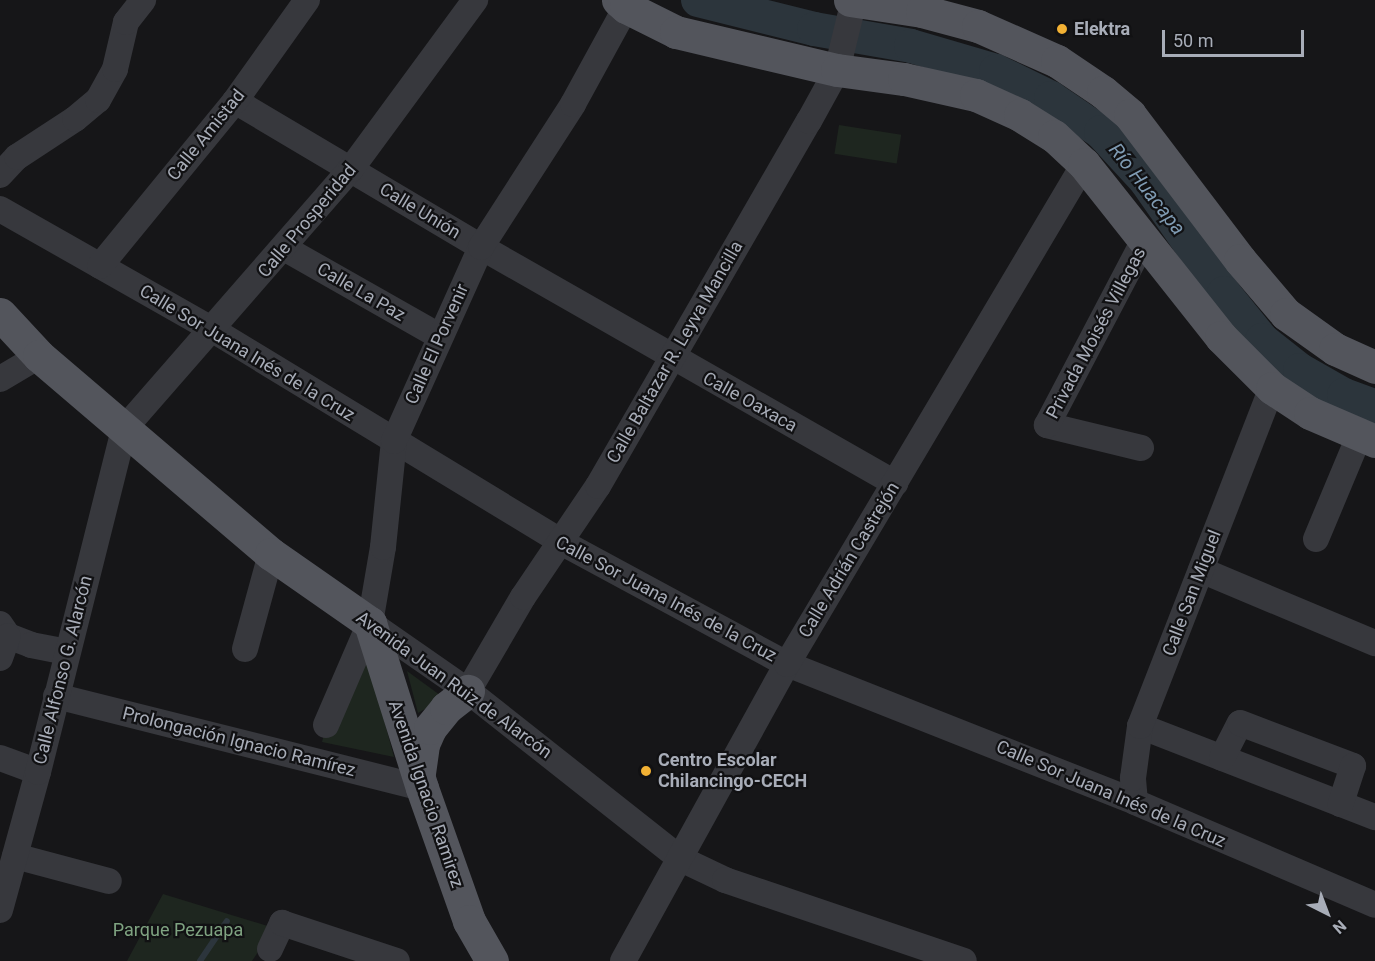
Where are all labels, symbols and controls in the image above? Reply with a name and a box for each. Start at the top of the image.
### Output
place label: Elektra [1074,18,1130,40]
scale bar [1165,18,1308,56]
marker: Elektra [1055,22,1069,36]
text: 50 m [1173,30,1213,51]
street label: Calle Amistad [163,85,249,185]
water label: Río Huacapa [1104,138,1190,240]
street label: Calle Prosperidad [253,160,361,282]
street label: Calle Unión [376,178,464,244]
street label: Calle Baltazar R. Leyva Mancilla [602,237,748,467]
street label: Privada Moisés Villegas [1042,244,1150,422]
street label: Calle La Paz [313,258,409,326]
street label: Calle Sor Juana Inés de la Cruz [135,280,359,426]
street label: Calle El Porvenir [401,280,473,408]
street label: Calle Oaxaca [699,367,801,437]
street label: Calle Adrián Castrejón [794,478,904,642]
street label: Calle San Miguel [1158,527,1226,659]
street label: Calle Sor Juana Inés de la Cruz [552,531,780,667]
street label: Calle Alfonso G. Alarcón [29,573,97,767]
street label: Avenida Juan Ruiz de Alarcón [352,607,556,763]
street label: Avenida Ignacio Ramirez [384,697,468,891]
street label: Prolongación Ignacio Ramírez [120,703,358,781]
street label: Calle Sor Juana Inés de la Cruz [993,736,1229,852]
place label: Centro Escolar Chilancingo-CECH [658,750,807,792]
marker: Centro Escolar Chilancingo-CECH [639,764,653,778]
north arrow [1297,883,1357,943]
text: N [1329,916,1350,938]
park label: Parque Pezuapa [113,919,243,941]

